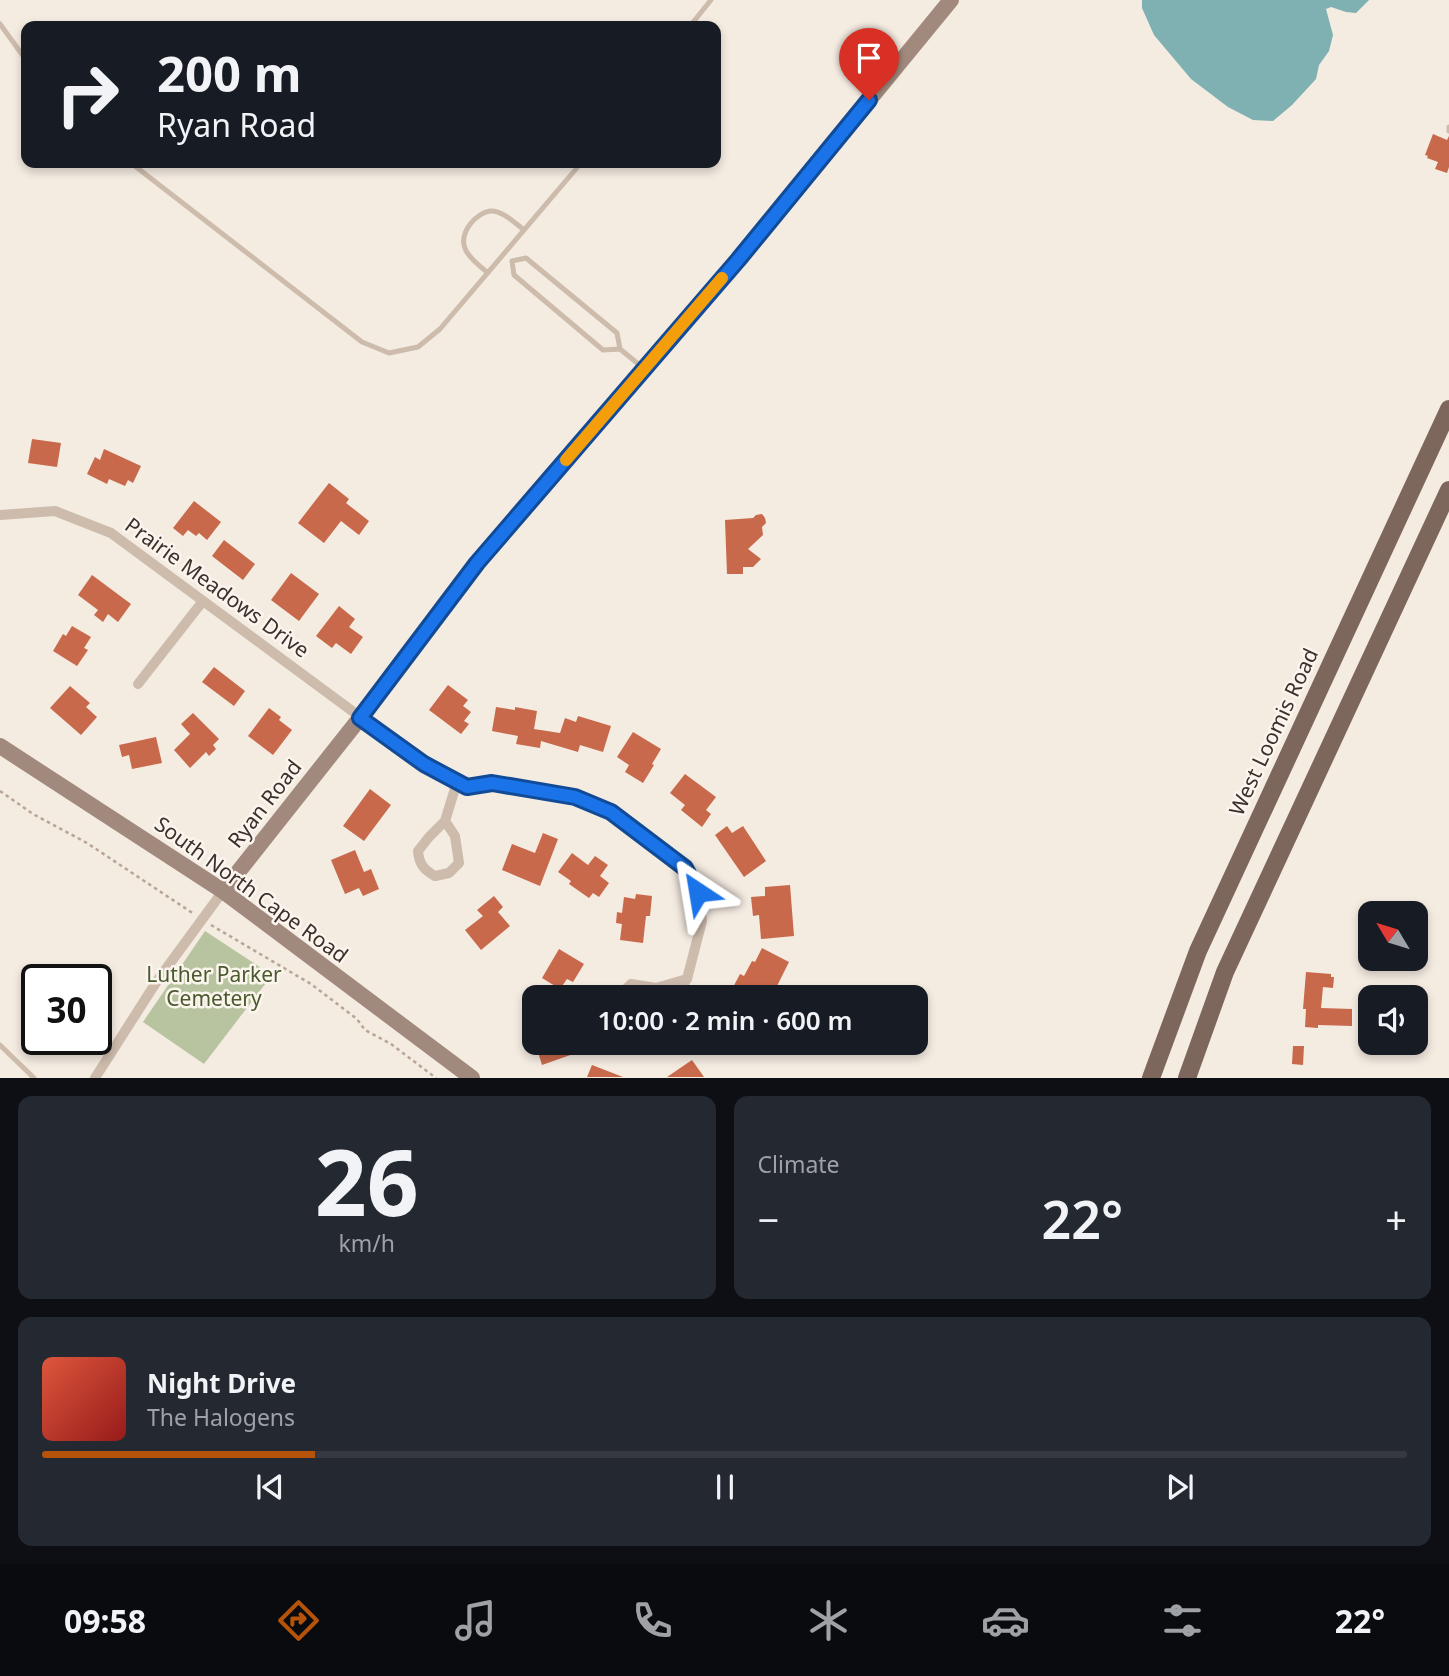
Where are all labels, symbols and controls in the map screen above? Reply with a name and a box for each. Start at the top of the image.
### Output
pin [839,28,899,100]
icon: arrive [850,39,888,77]
text: 200 m [157,40,302,106]
icon: right [42,49,133,140]
text: Ryan Road [157,103,316,146]
street label: Prairie Meadows Drive [120,511,315,664]
street label: West Loomis Road [1222,643,1324,820]
street label: Ryan Road [221,754,307,853]
street label: South North Cape Road [149,810,354,969]
position arrow [661,855,735,929]
north arrow [1358,901,1428,971]
map controls [1358,901,1428,1055]
park label: Luther Parker Cemetery [146,960,282,1012]
speed limit sign: 30 [21,964,112,1055]
button: sound [1358,985,1428,1055]
text: 10:00 · 2 min · 600 m [598,1002,852,1038]
text: 26 [315,1119,419,1243]
text: Climate [758,1148,840,1180]
text: 22° [1041,1183,1123,1254]
text: − [758,1193,779,1245]
text: + [1385,1193,1407,1245]
text: km/h [338,1227,395,1259]
text: Night Drive [147,1365,296,1401]
text: The Halogens [147,1401,295,1433]
icon: previous [251,1468,289,1506]
icon: pause [706,1468,744,1506]
icon: next [1161,1468,1199,1506]
icon: directions [274,1596,323,1645]
icon: music [451,1596,500,1645]
icon: phone [628,1596,677,1645]
icon: climate [804,1596,853,1645]
icon: car [981,1596,1030,1645]
icon: filters [1158,1596,1207,1645]
text: 09:58 [64,1599,146,1642]
text: 22° [1335,1599,1385,1642]

